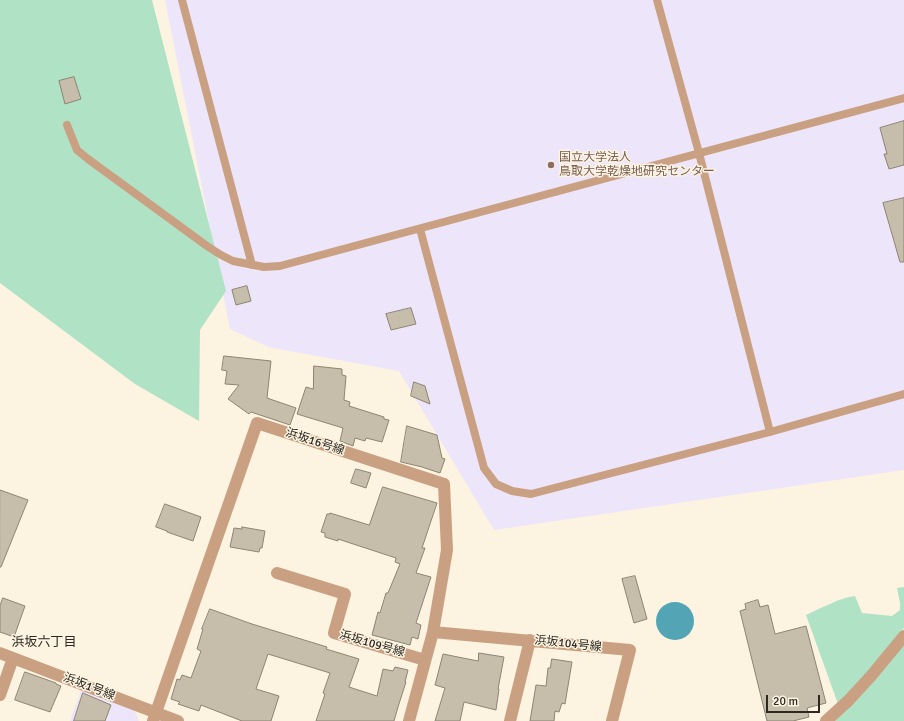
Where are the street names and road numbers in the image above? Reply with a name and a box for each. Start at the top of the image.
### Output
street label: 浜坂16号線 [284,426,346,458]
street label: 浜坂109号線 [338,628,406,660]
street label: 浜坂104号線 [534,633,602,655]
street label: 浜坂1号線 [61,671,117,703]

